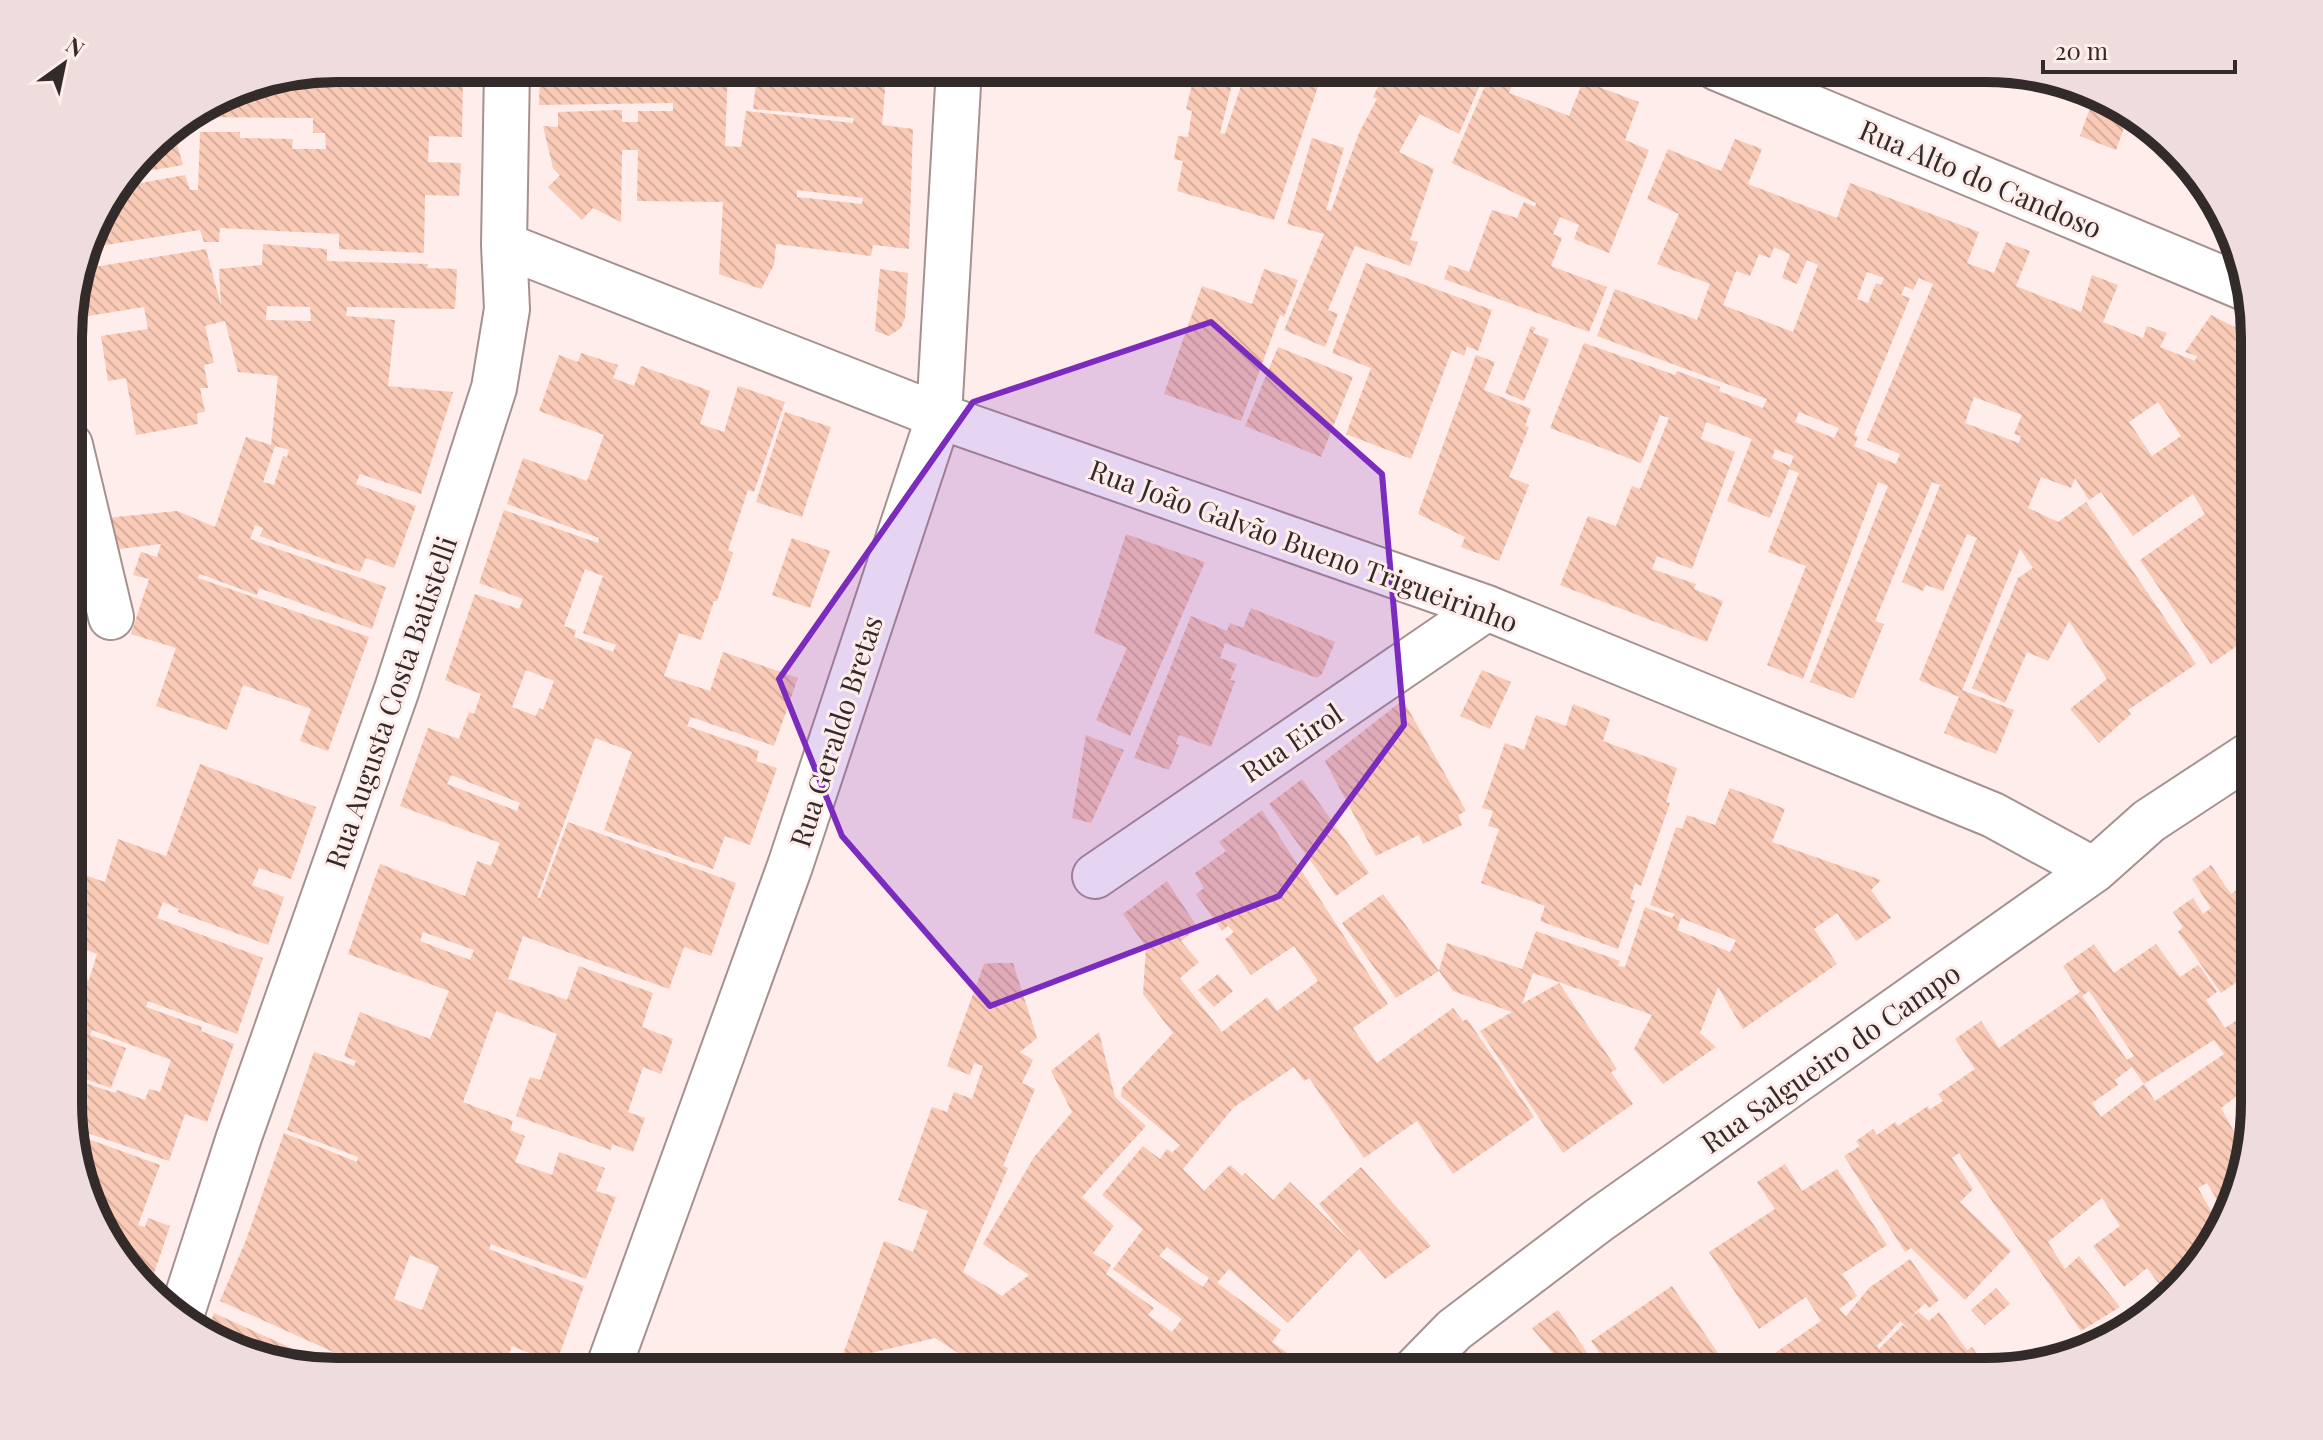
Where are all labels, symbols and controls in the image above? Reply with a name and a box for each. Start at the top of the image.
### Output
north arrow [24,24,104,104]
scale bar [2043,24,2235,74]
text: N [61,29,90,63]
text: 20 m [2055,34,2108,66]
street label: Rua Alto do Candoso [1854,110,2108,246]
street label: Rua João Galvão Bueno Trigueirinho [1085,450,1523,640]
street label: Rua Augusta Costa Batistelli [316,531,464,873]
street label: Rua Geraldo Bretas [780,611,890,851]
street label: Rua Eirol [1233,694,1349,790]
street label: Rua Salgueiro do Campo [1693,954,1967,1160]

